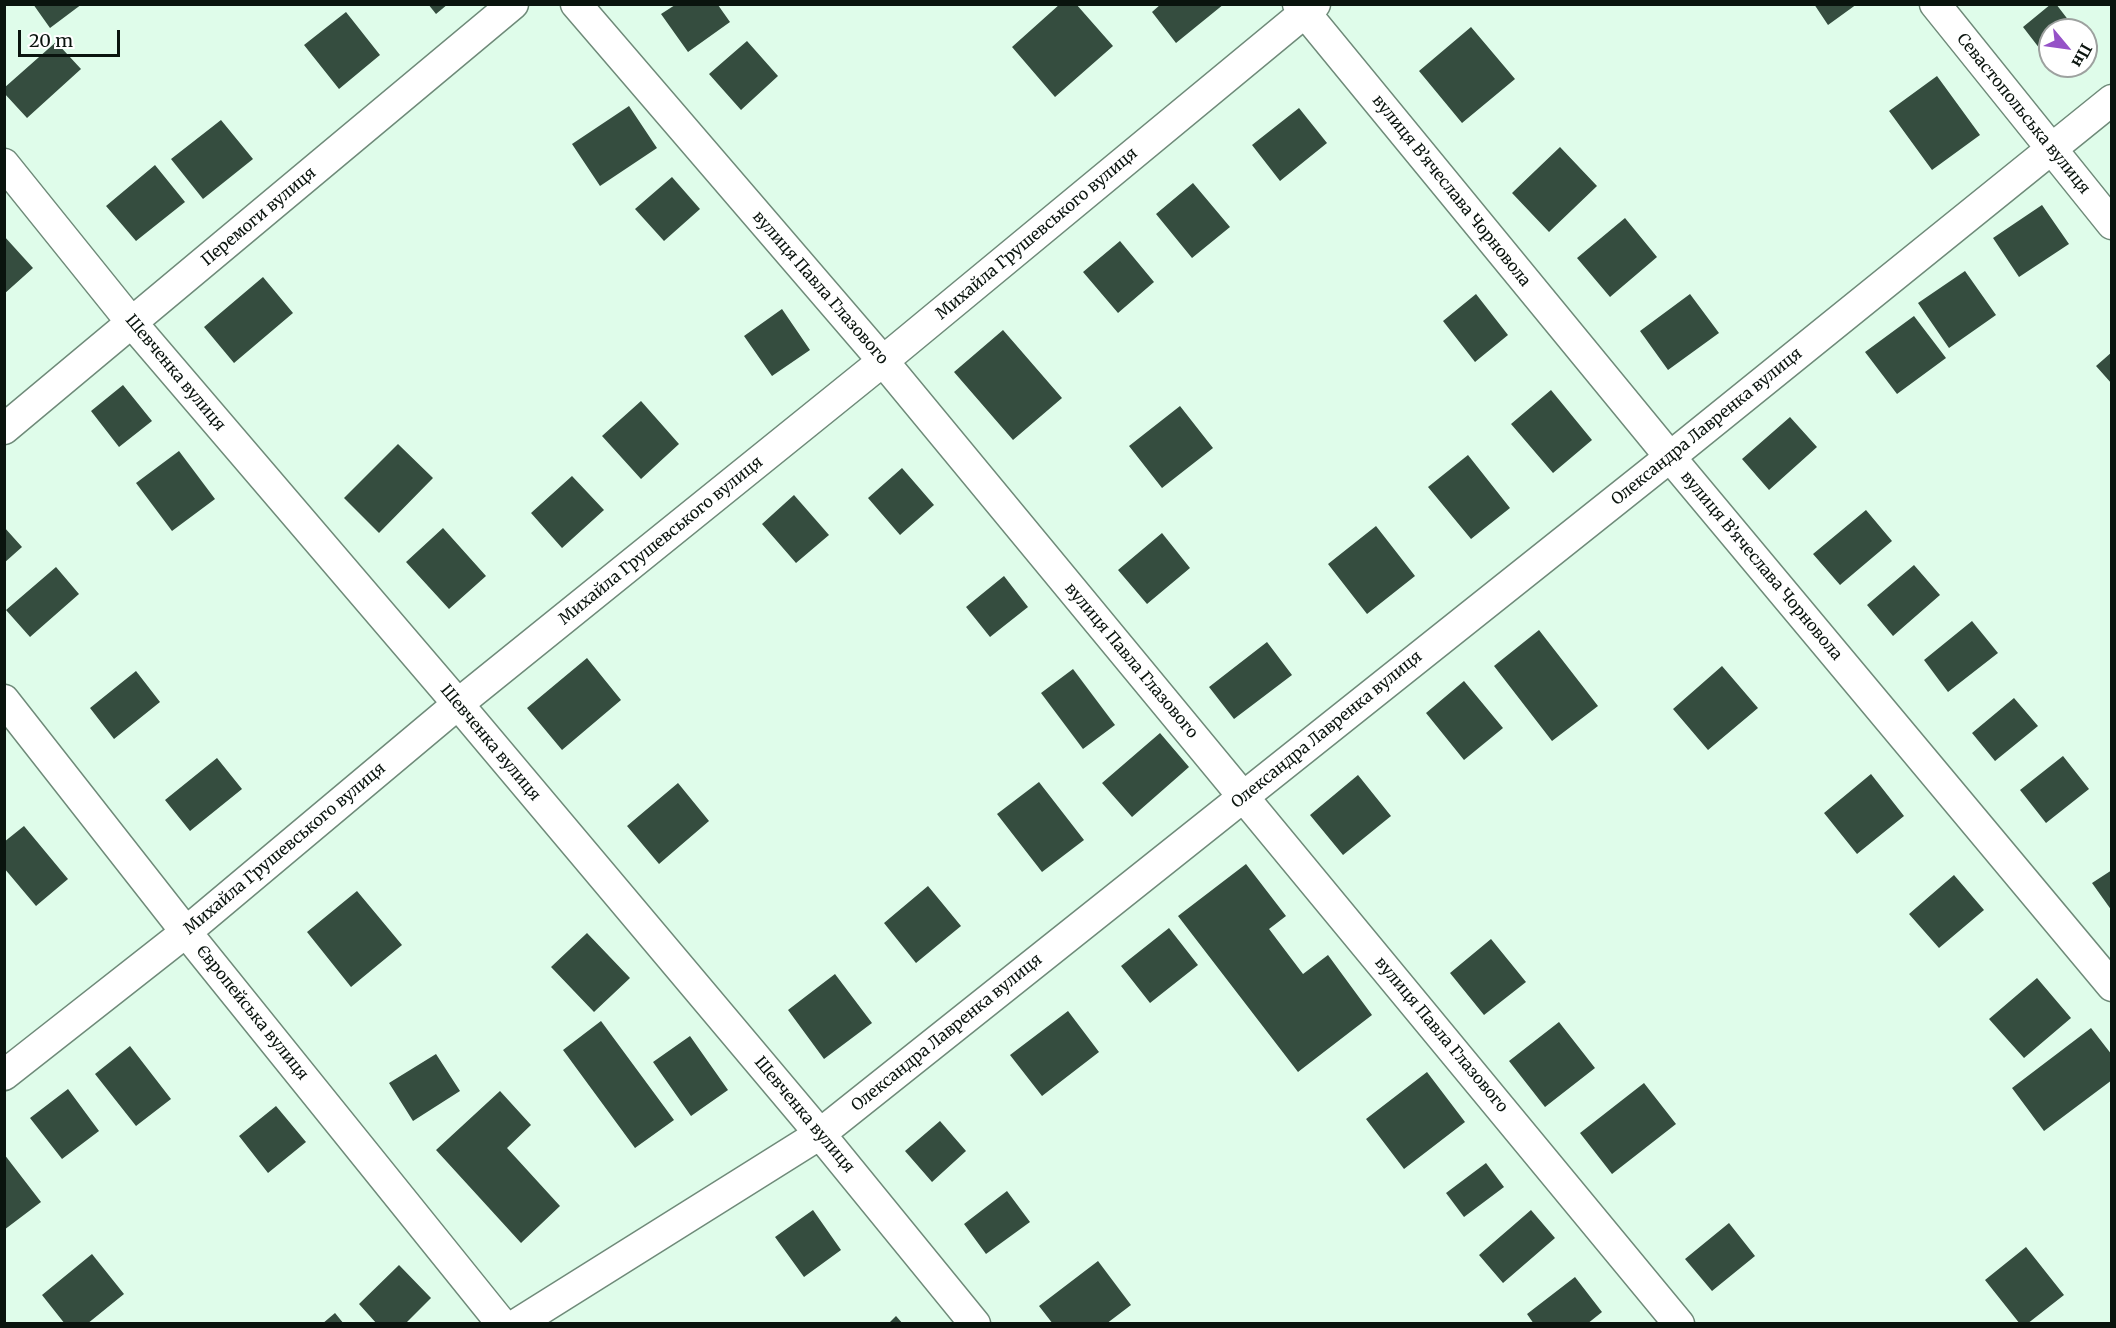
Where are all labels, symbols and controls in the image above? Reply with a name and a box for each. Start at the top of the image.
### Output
scale bar [21,18,123,56]
north arrow [2038,18,2098,78]
text: 20 m [29,29,73,52]
street label: Севастопольська вулиця [1952,30,2094,198]
text: Пн [2067,40,2097,71]
street label: вулиця В’ячеслава Чорновола [1368,91,1534,291]
street label: Михайла Грушевського вулиця [933,144,1141,324]
street label: Перемоги вулиця [198,164,320,270]
street label: вулиця Павла Глазового [748,207,892,369]
street label: Шевченка вулиця [121,311,229,435]
street label: Олександра Лавренка вулиця [1608,344,1806,510]
street label: Михайла Грушевського вулиця [555,453,767,629]
street label: вулиця В’ячеслава Чорновола [1676,468,1846,664]
street label: вулиця Павла Глазового [1060,579,1202,743]
street label: Олександра Лавренка вулиця [1228,647,1426,813]
street label: Шевченка вулиця [436,681,544,805]
street label: Михайла Грушевського вулиця [181,759,389,939]
street label: Європейська вулиця [192,942,312,1084]
street label: Олександра Лавренка вулиця [848,950,1046,1116]
street label: вулиця Павла Глазового [1370,953,1512,1117]
street label: Шевченка вулиця [750,1053,858,1177]

